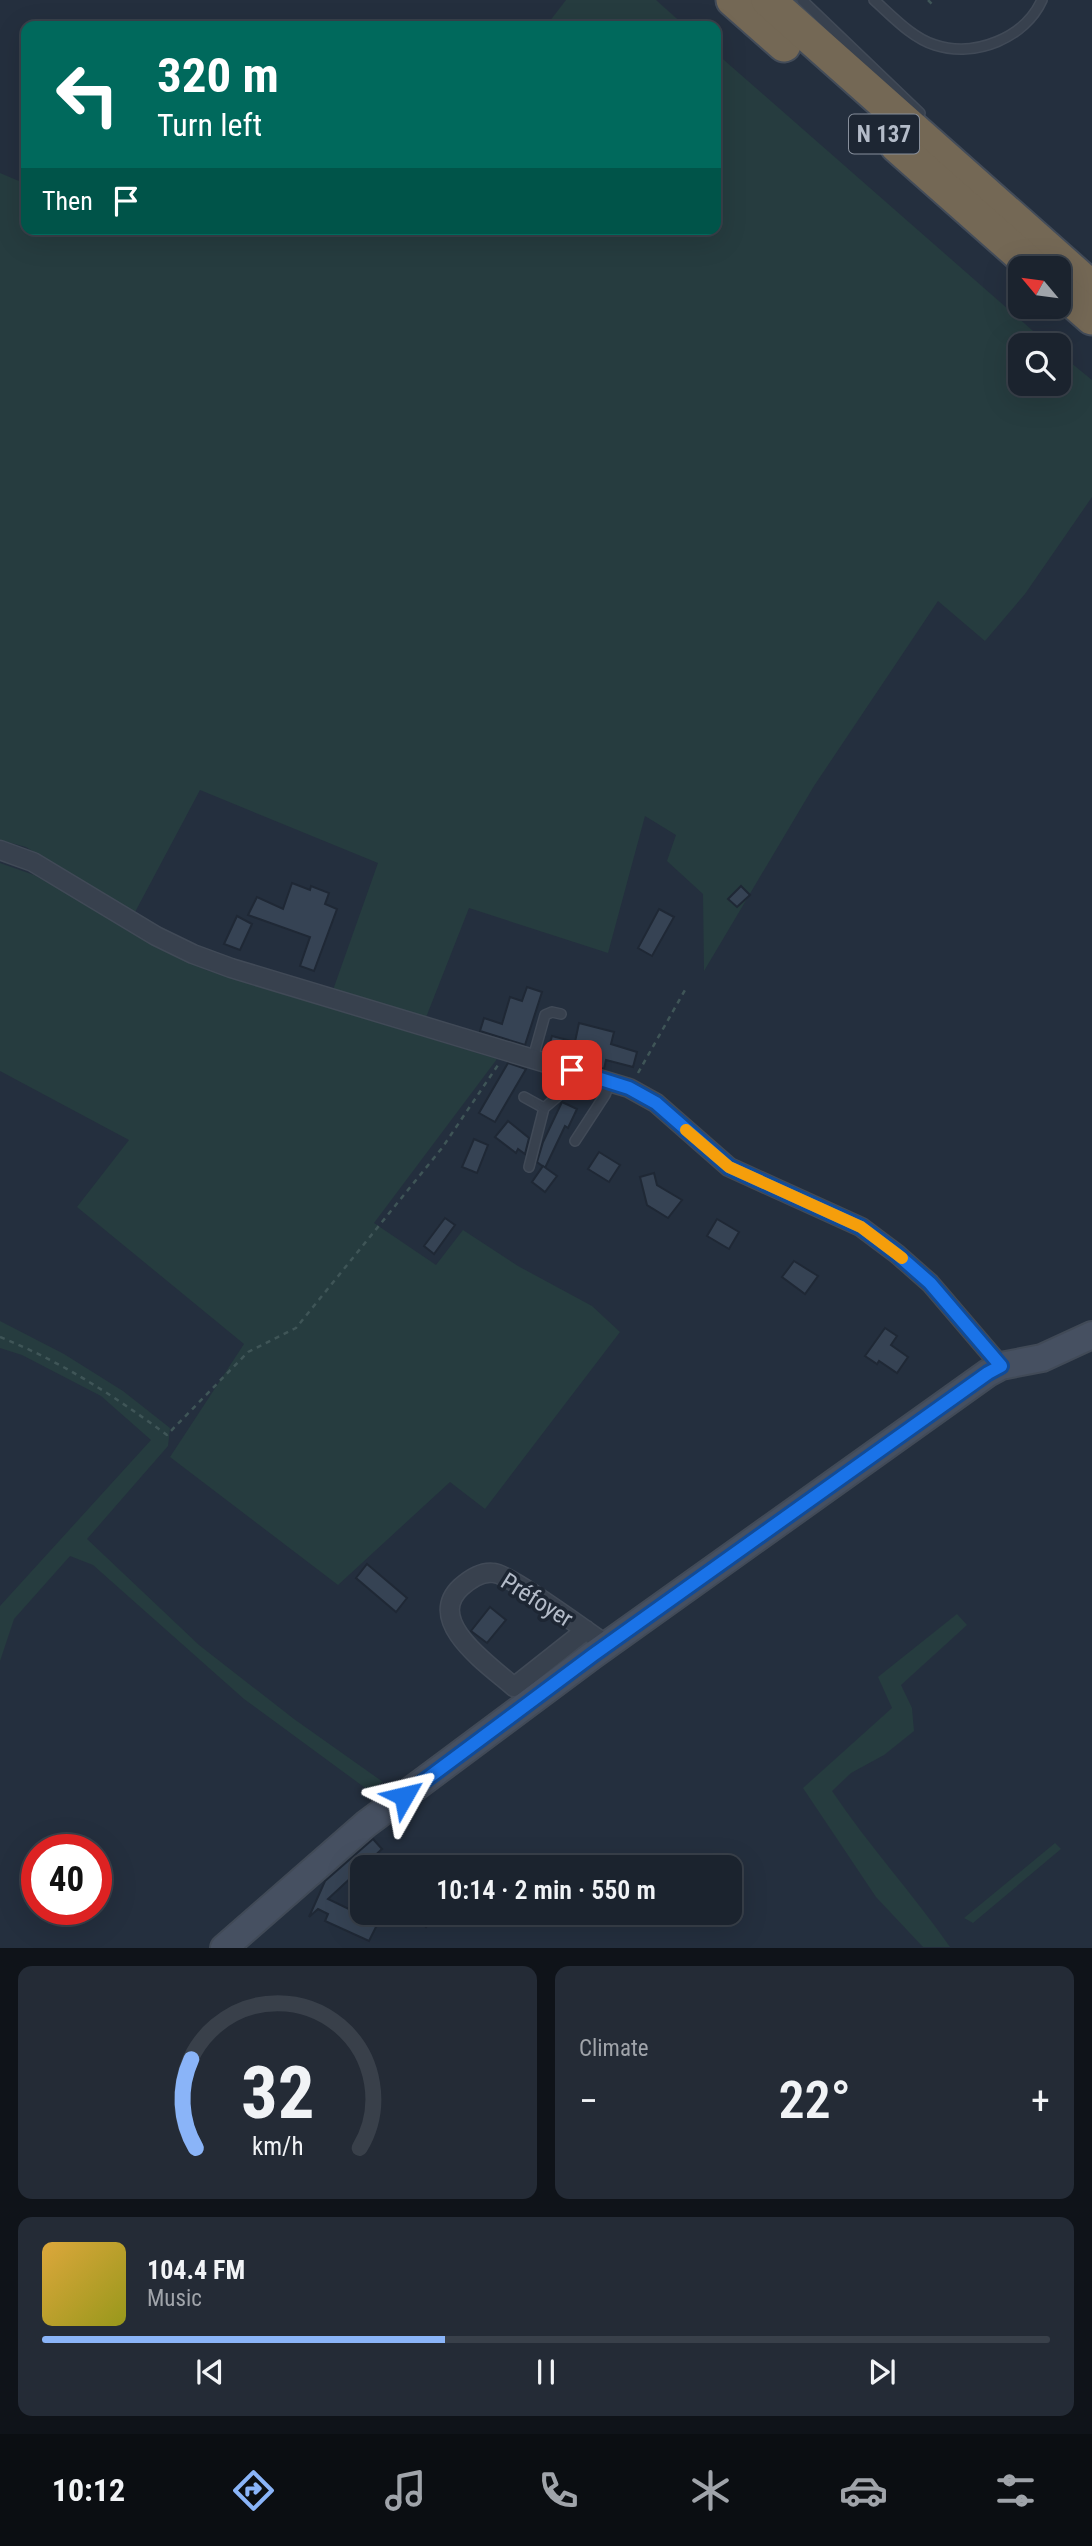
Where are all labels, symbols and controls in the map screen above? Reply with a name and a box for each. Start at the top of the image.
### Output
text: 320 m [157,47,279,104]
icon: left [42,49,133,140]
text: Turn left [157,106,262,144]
road number: N 137 [849,114,919,154]
icon: arrive [107,182,145,220]
text: Then [42,186,93,216]
north arrow [1008,256,1071,318]
map controls [1008,256,1071,396]
button: search [1008,333,1071,396]
pin [542,1040,602,1100]
icon: arrive [553,1051,591,1089]
street label: Préfoyer [496,1567,578,1633]
position arrow [367,1759,441,1833]
speed limit sign: 40 [21,1834,112,1925]
text: 10:14 · 2 min · 550 m [436,1875,656,1905]
text: Climate [579,2035,649,2062]
text: 32 [241,2051,314,2137]
text: 22° [778,2070,851,2131]
text: − [579,2079,598,2123]
text: + [1031,2079,1050,2123]
text: km/h [252,2132,303,2161]
text: 104.4 FM [147,2255,245,2285]
text: Music [147,2285,202,2312]
icon: previous [191,2353,229,2391]
icon: pause [527,2353,565,2391]
icon: next [863,2353,901,2391]
icon: directions [229,2466,278,2515]
icon: music [381,2466,430,2515]
icon: phone [534,2466,583,2515]
icon: climate [686,2466,735,2515]
icon: car [839,2466,888,2515]
icon: filters [991,2466,1040,2515]
text: 10:12 [52,2471,125,2509]

